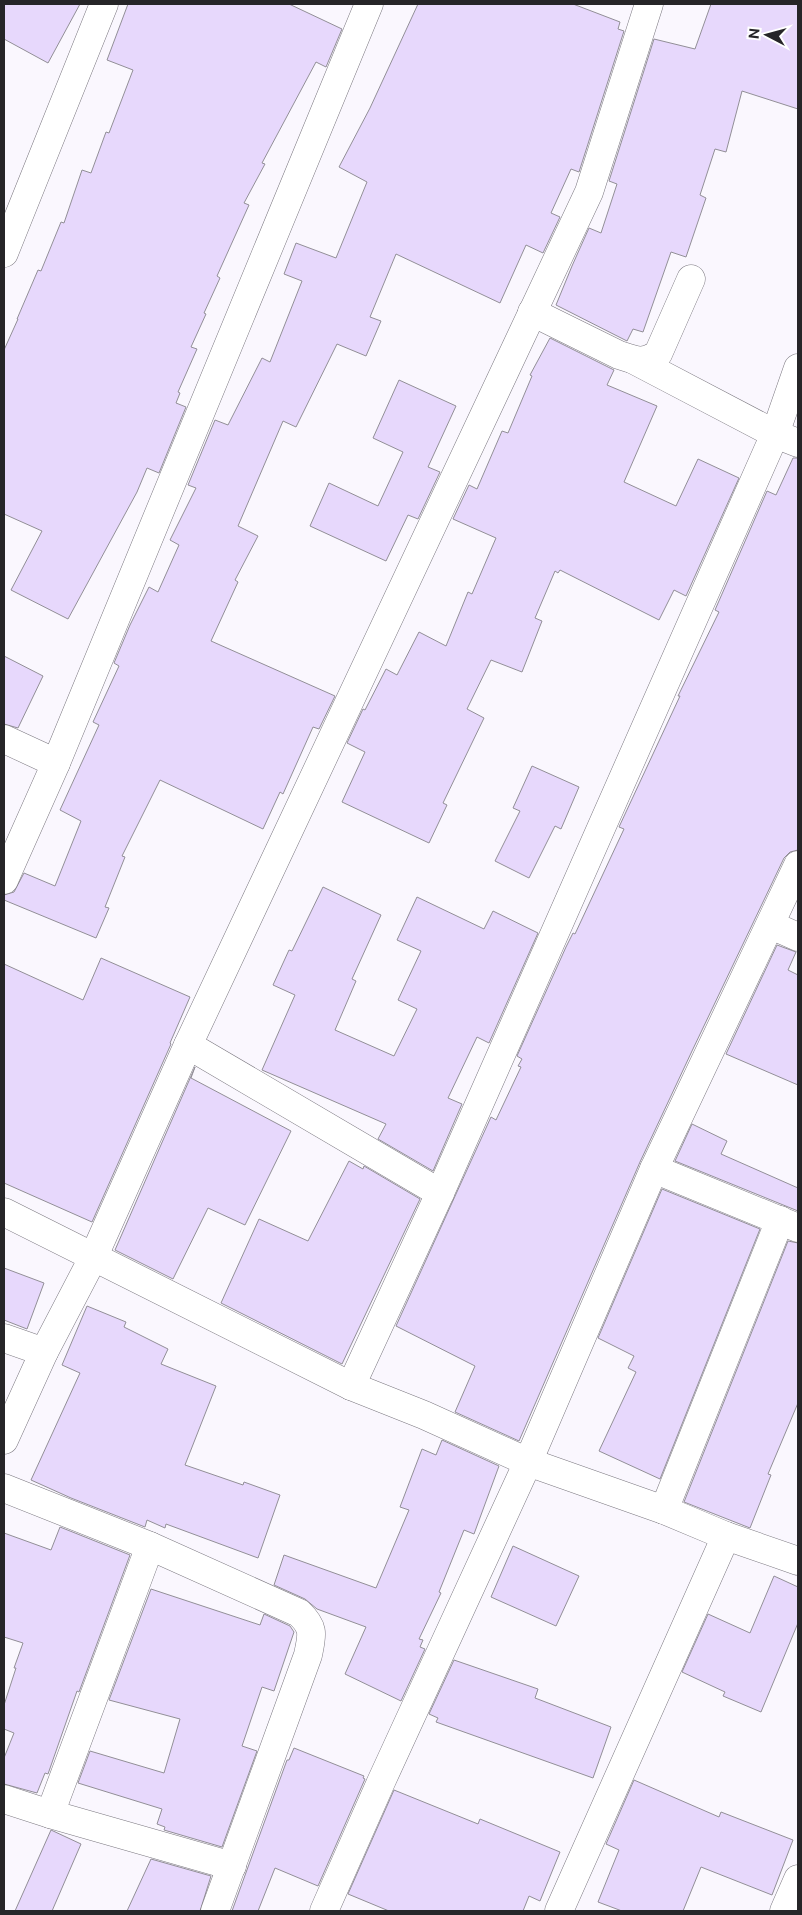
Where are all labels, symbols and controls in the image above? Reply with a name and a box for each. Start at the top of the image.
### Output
north arrow [742,10,792,60]
text: N [746,27,763,40]

